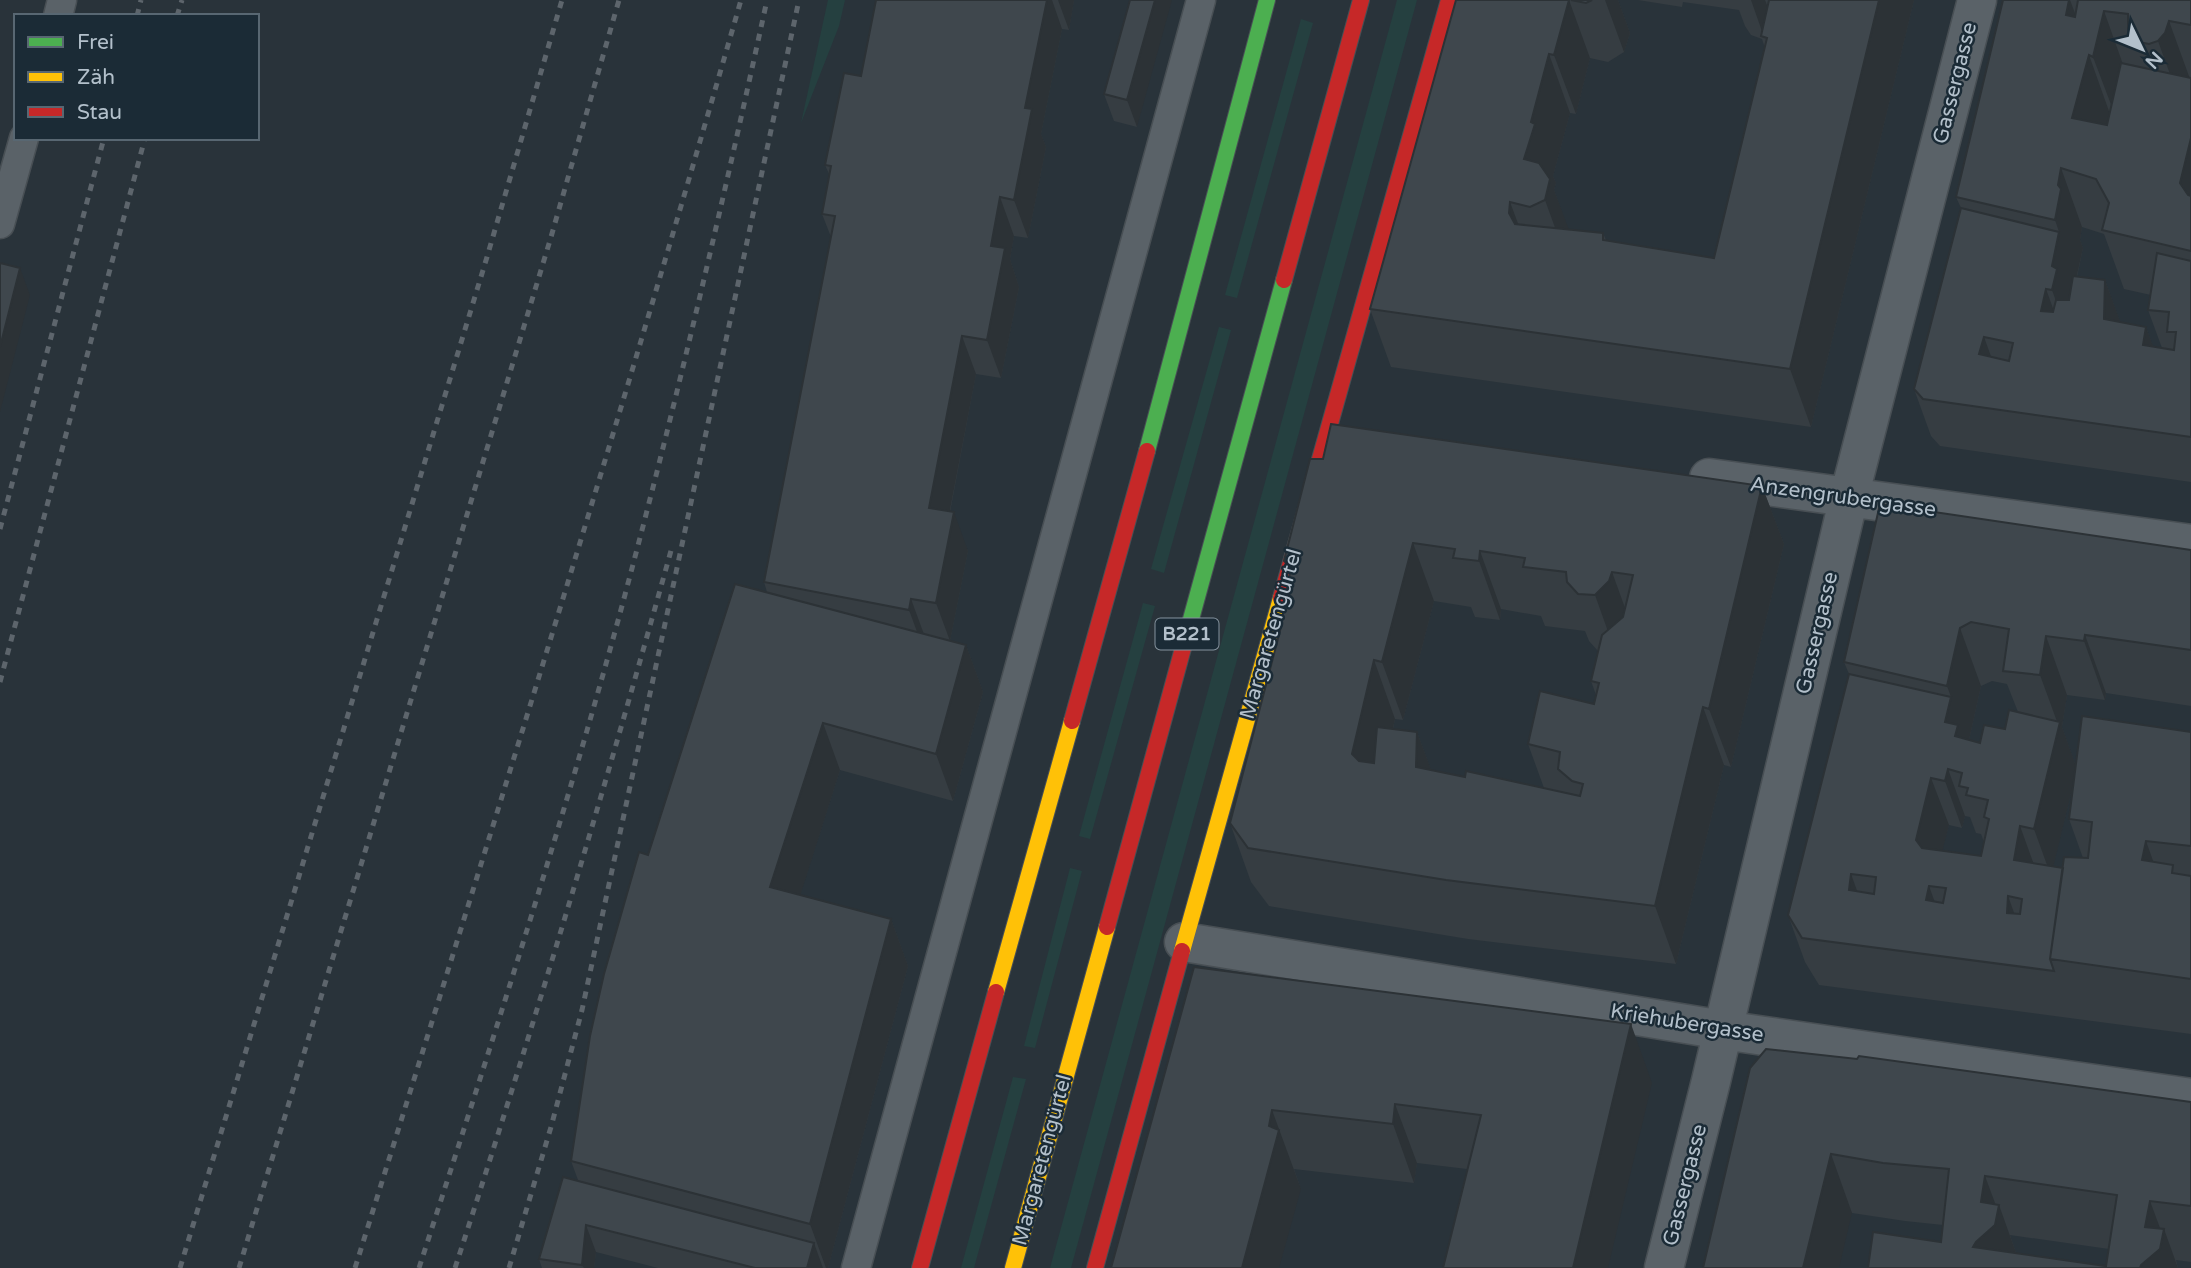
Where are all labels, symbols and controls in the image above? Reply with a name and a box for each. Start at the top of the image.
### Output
legend [14,14,259,140]
north arrow [2107,14,2177,84]
street label: Gassergasse [1928,19,1982,146]
text: Frei [77,30,114,55]
text: N [2140,47,2167,73]
text: Zäh [77,65,115,90]
text: Stau [77,100,122,125]
street label: Anzengrubergasse [1748,472,1938,522]
street label: Margaretengürtel [1235,546,1307,722]
street label: Gassergasse [1791,569,1843,697]
road number: B221 [1156,618,1218,650]
street label: Kriehubergasse [1609,999,1765,1047]
street label: Margaretengürtel [1007,1072,1077,1248]
street label: Gassergasse [1658,1121,1712,1248]

